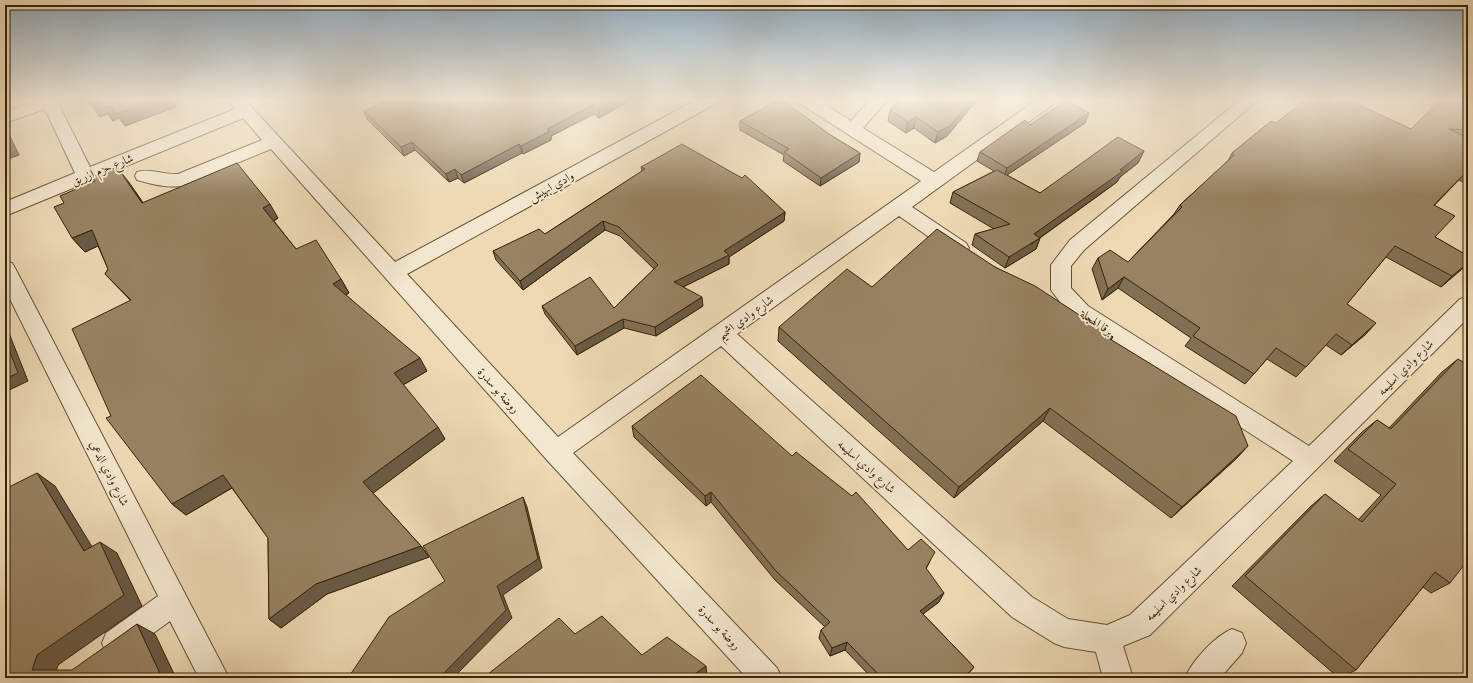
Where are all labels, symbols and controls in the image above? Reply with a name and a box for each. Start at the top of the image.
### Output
street label: شارع حزم ازريق [69,149,137,192]
street label: وادي ابهيش [525,166,578,207]
street label: شارع وادي اشميم [713,291,779,346]
street label: برقا الهجلة [1076,304,1117,339]
street label: شارع وادي اسليمه [1373,335,1439,401]
street label: روضة بو سدرة [474,364,524,417]
street label: شارع وادي اسليمه [832,435,900,499]
street label: شارع وادي الدعي [84,437,134,510]
street label: شارع وادي اسليمه [1141,561,1207,627]
street label: روضة بو سدرة [695,601,745,653]

